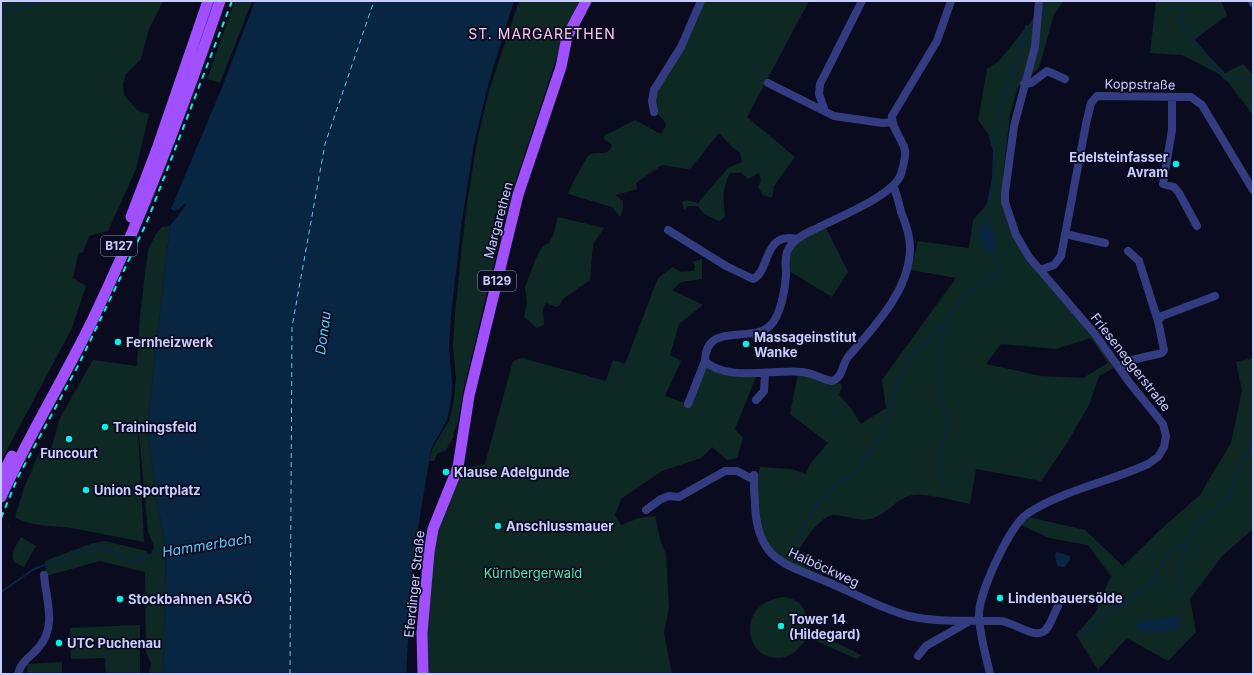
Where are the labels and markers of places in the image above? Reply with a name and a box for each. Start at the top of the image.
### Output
place label: Edelsteinfasser Avram [1069,149,1169,180]
marker: Edelsteinfasser Avram [1171,159,1181,169]
place label: Massageinstitut Wanke [754,329,857,360]
place label: Fernheizwerk [126,334,213,350]
marker: Fernheizwerk [113,337,123,347]
marker: Massageinstitut Wanke [741,339,751,349]
place label: Trainingsfeld [113,419,197,435]
marker: Trainingsfeld [100,422,110,432]
marker: Funcourt [64,434,74,444]
place label: Funcourt [40,445,98,461]
place label: Klause Adelgunde [454,464,570,480]
marker: Klause Adelgunde [441,467,451,477]
place label: Union Sportplatz [94,482,201,498]
marker: Union Sportplatz [81,485,91,495]
place label: Anschlussmauer [506,518,614,534]
marker: Anschlussmauer [493,521,503,531]
place label: Lindenbauersölde [1008,590,1123,606]
place label: Stockbahnen ASKÖ [128,591,252,607]
marker: Lindenbauersölde [995,593,1005,603]
marker: Stockbahnen ASKÖ [115,594,125,604]
place label: Tower 14 (Hildegard) [789,611,861,642]
marker: Tower 14 (Hildegard) [776,621,786,631]
place label: UTC Puchenau [67,635,161,651]
marker: UTC Puchenau [54,638,64,648]

